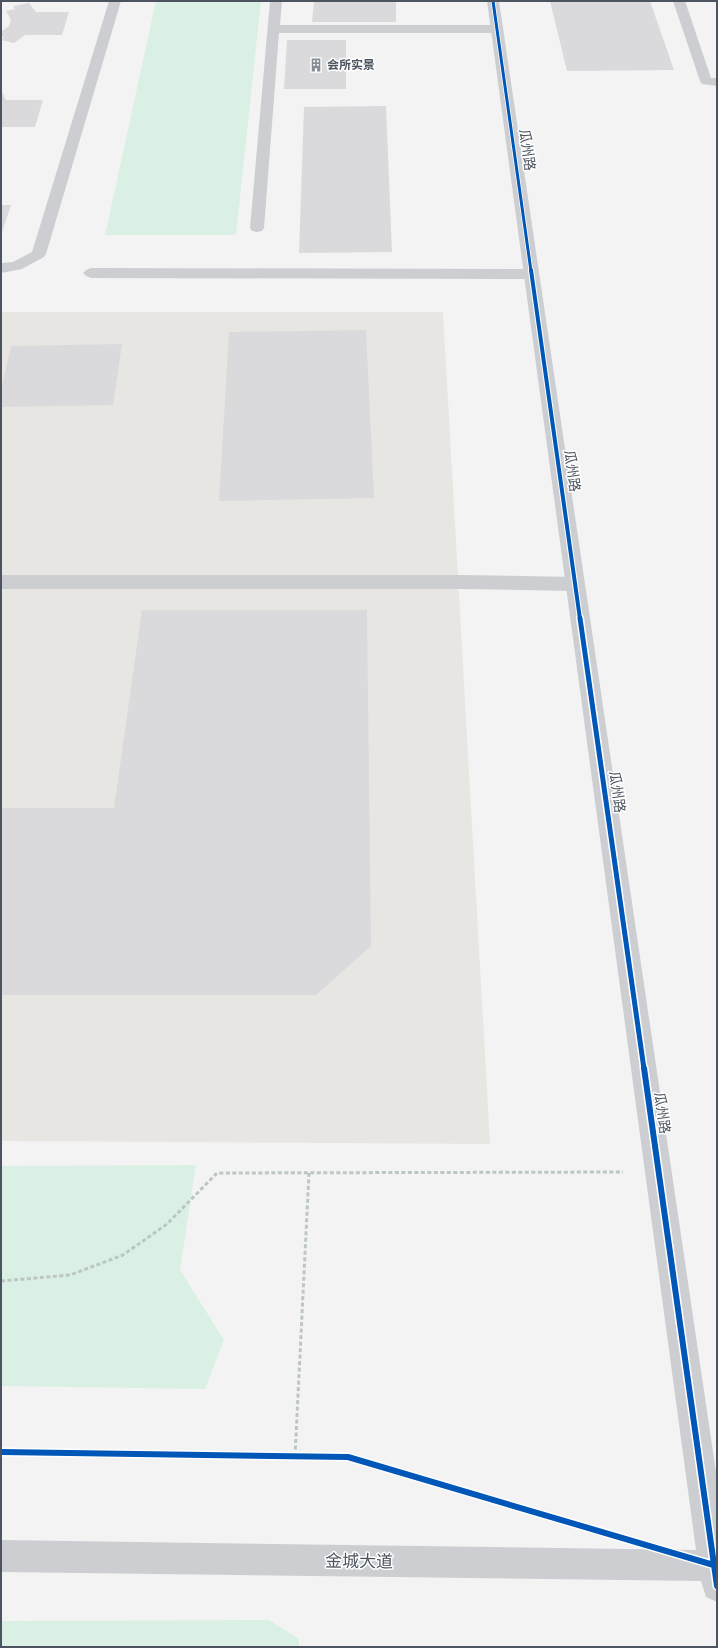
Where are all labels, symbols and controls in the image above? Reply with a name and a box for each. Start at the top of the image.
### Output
building icon: 会所实景 [308,57,324,73]
place label: 会所实景 [327,58,375,72]
street label: 瓜州路 [516,128,538,172]
street label: 瓜州路 [561,449,583,493]
street label: 瓜州路 [606,770,628,814]
street label: 瓜州路 [651,1091,673,1135]
street label: 金城大道 [325,1550,393,1572]

